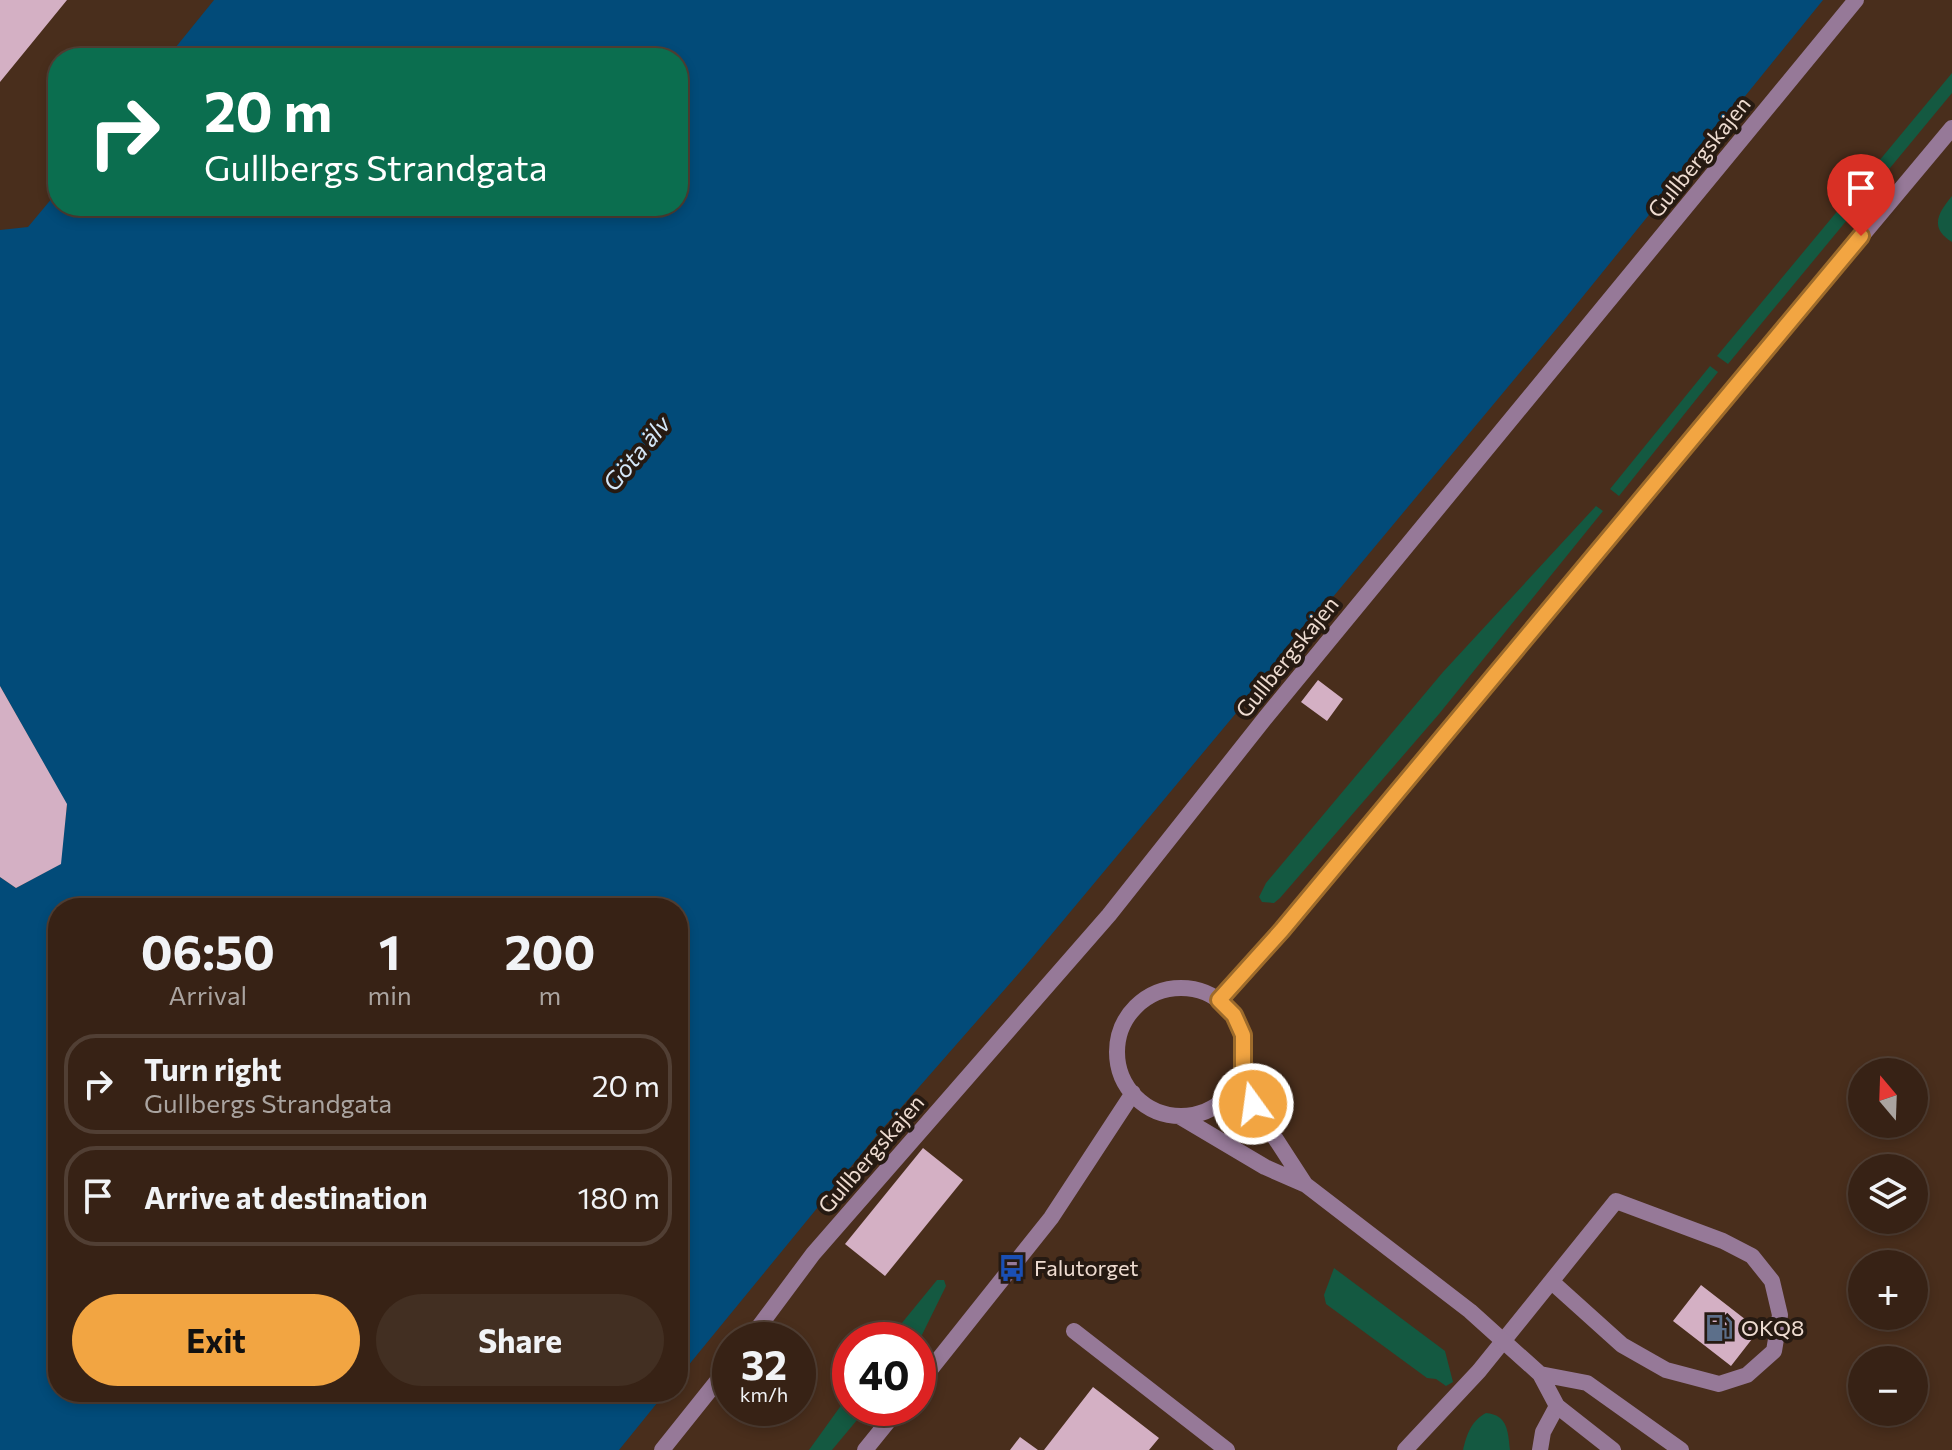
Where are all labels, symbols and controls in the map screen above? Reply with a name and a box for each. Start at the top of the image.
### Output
text: 20 m [204,75,332,144]
icon: right [72,80,176,184]
street label: Gullbergskajen [1641,91,1756,223]
text: Gullbergs Strandgata [204,144,548,188]
pin [1827,154,1895,236]
icon: arrive [1839,166,1883,210]
water label: Göta älv [596,409,676,497]
street label: Gullbergskajen [1229,591,1344,723]
text: 06:50 [141,921,275,980]
text: 1 [379,921,401,980]
text: 200 [504,921,595,980]
text: Arrival [168,979,247,1010]
text: min [368,979,412,1010]
text: m [539,979,561,1010]
text: Turn right [144,1050,281,1087]
north arrow [1848,1058,1928,1138]
map controls [1848,1058,1928,1426]
icon: right [76,1062,120,1106]
position arrow [1211,1062,1295,1146]
text: 20 m [592,1066,660,1103]
text: Gullbergs Strandgata [144,1087,392,1118]
street label: Gullbergskajen [812,1089,929,1218]
button: layers [1848,1154,1928,1234]
icon: arrive [76,1174,120,1218]
text: Arrive at destination [144,1178,428,1215]
text: 180 m [577,1178,660,1215]
button: + [1848,1250,1928,1330]
bus stop icon: Falutorget [997,1253,1027,1283]
place label: Falutorget [1034,1254,1139,1281]
button: Exit [72,1294,360,1386]
button: Share [376,1294,664,1386]
fuel station icon: OKQ8 [1704,1313,1734,1343]
place label: OKQ8 [1741,1314,1804,1341]
speed limit sign: 40 [832,1322,936,1426]
text: 32 [741,1339,787,1388]
button: − [1848,1346,1928,1426]
text: km/h [740,1382,788,1406]

